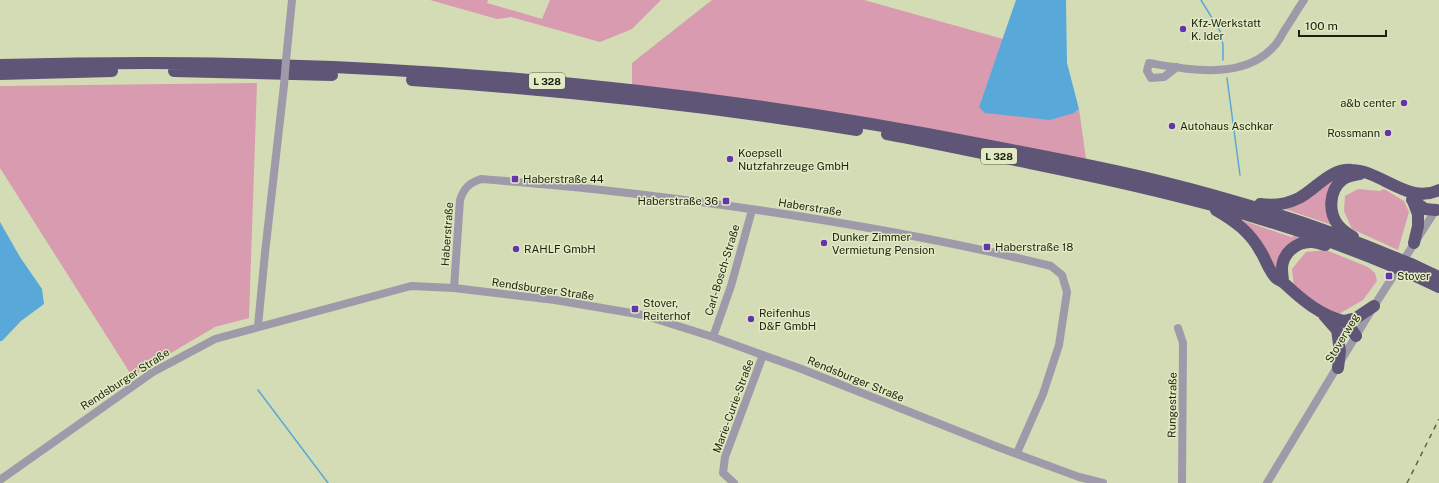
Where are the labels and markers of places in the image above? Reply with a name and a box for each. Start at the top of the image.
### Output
place label: Kfz-Werkstatt K. Ider [1191,17,1261,42]
marker: Kfz-Werkstatt K. Ider [1178,24,1188,34]
place label: a&b center [1340,97,1396,109]
marker: a&b center [1399,98,1409,108]
place label: Autohaus Aschkar [1180,120,1273,132]
marker: Autohaus Aschkar [1167,121,1177,131]
place label: Rossmann [1327,127,1380,139]
marker: Rossmann [1383,128,1393,138]
place label: Koepsell Nutzfahrzeuge GmbH [738,147,849,172]
marker: Koepsell Nutzfahrzeuge GmbH [725,154,735,164]
place label: Haberstraße 44 [523,173,604,185]
marker: Haberstraße 44 [510,174,520,184]
place label: Haberstraße 36 [638,195,718,207]
marker: Haberstraße 36 [721,196,731,206]
place label: Dunker Zimmer Vermietung Pension [832,231,934,256]
marker: Dunker Zimmer Vermietung Pension [819,238,829,248]
place label: Haberstraße 18 [995,241,1073,253]
marker: Haberstraße 18 [982,242,992,252]
place label: RAHLF GmbH [524,243,596,255]
marker: RAHLF GmbH [511,244,521,254]
place label: Stover [1397,270,1430,282]
marker: Stover [1384,271,1394,281]
place label: Stover, Reiterhof [643,297,691,322]
marker: Stover, Reiterhof [630,304,640,314]
place label: Reifenhus D&F GmbH [759,307,816,332]
marker: Reifenhus D&F GmbH [746,314,756,324]

